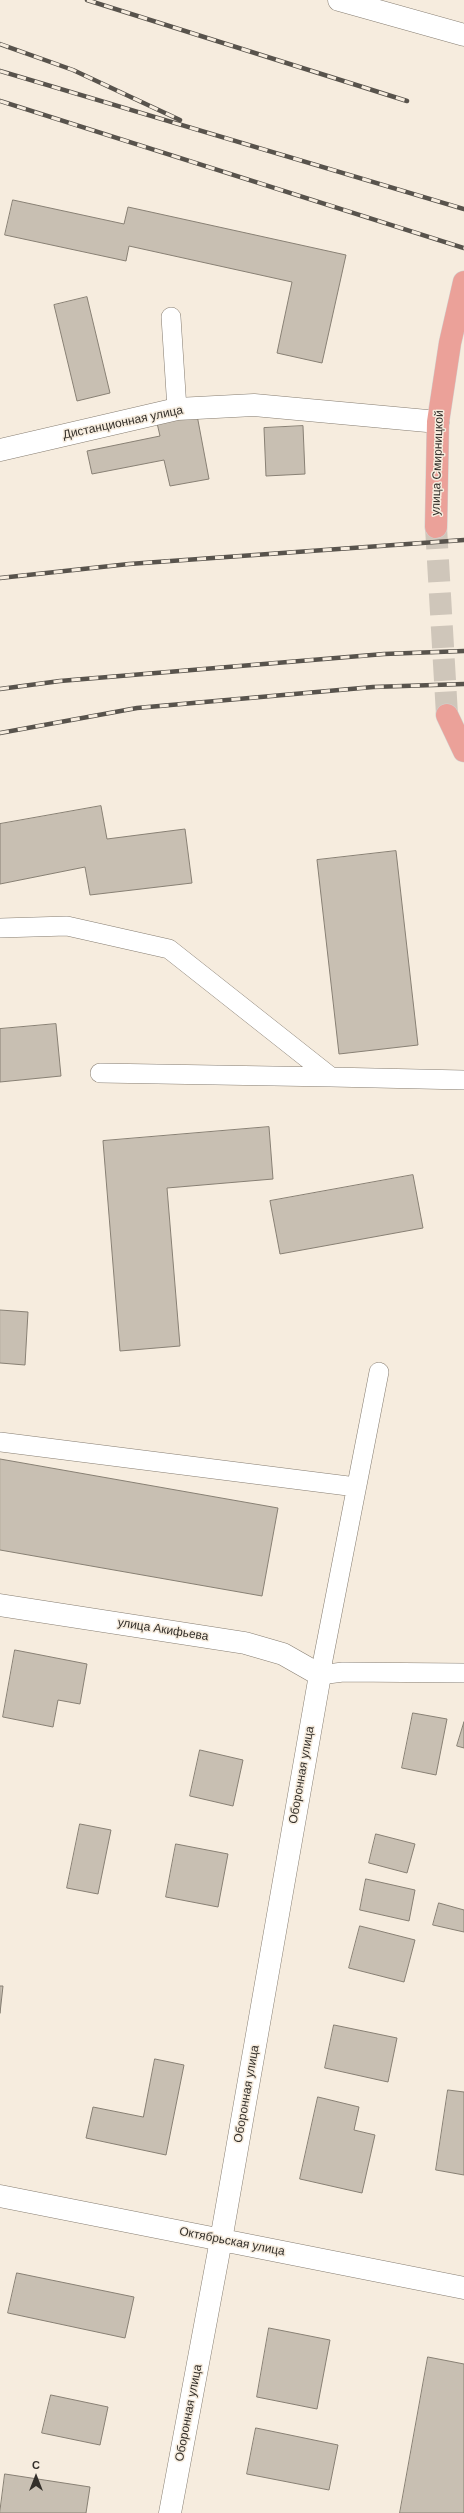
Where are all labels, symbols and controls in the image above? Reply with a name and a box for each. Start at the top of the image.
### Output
street label: Дистанционная улица [62,403,184,443]
street label: улица Смирницкой [429,410,447,516]
street label: улица Акифьева [117,1616,209,1644]
street label: Оборонная улица [286,1725,318,1825]
street label: Оборонная улица [231,2044,263,2144]
street label: Октябрьская улица [178,2225,286,2259]
street label: Оборонная улица [173,2363,205,2463]
north arrow [16,2457,56,2497]
text: С [32,2458,40,2472]

